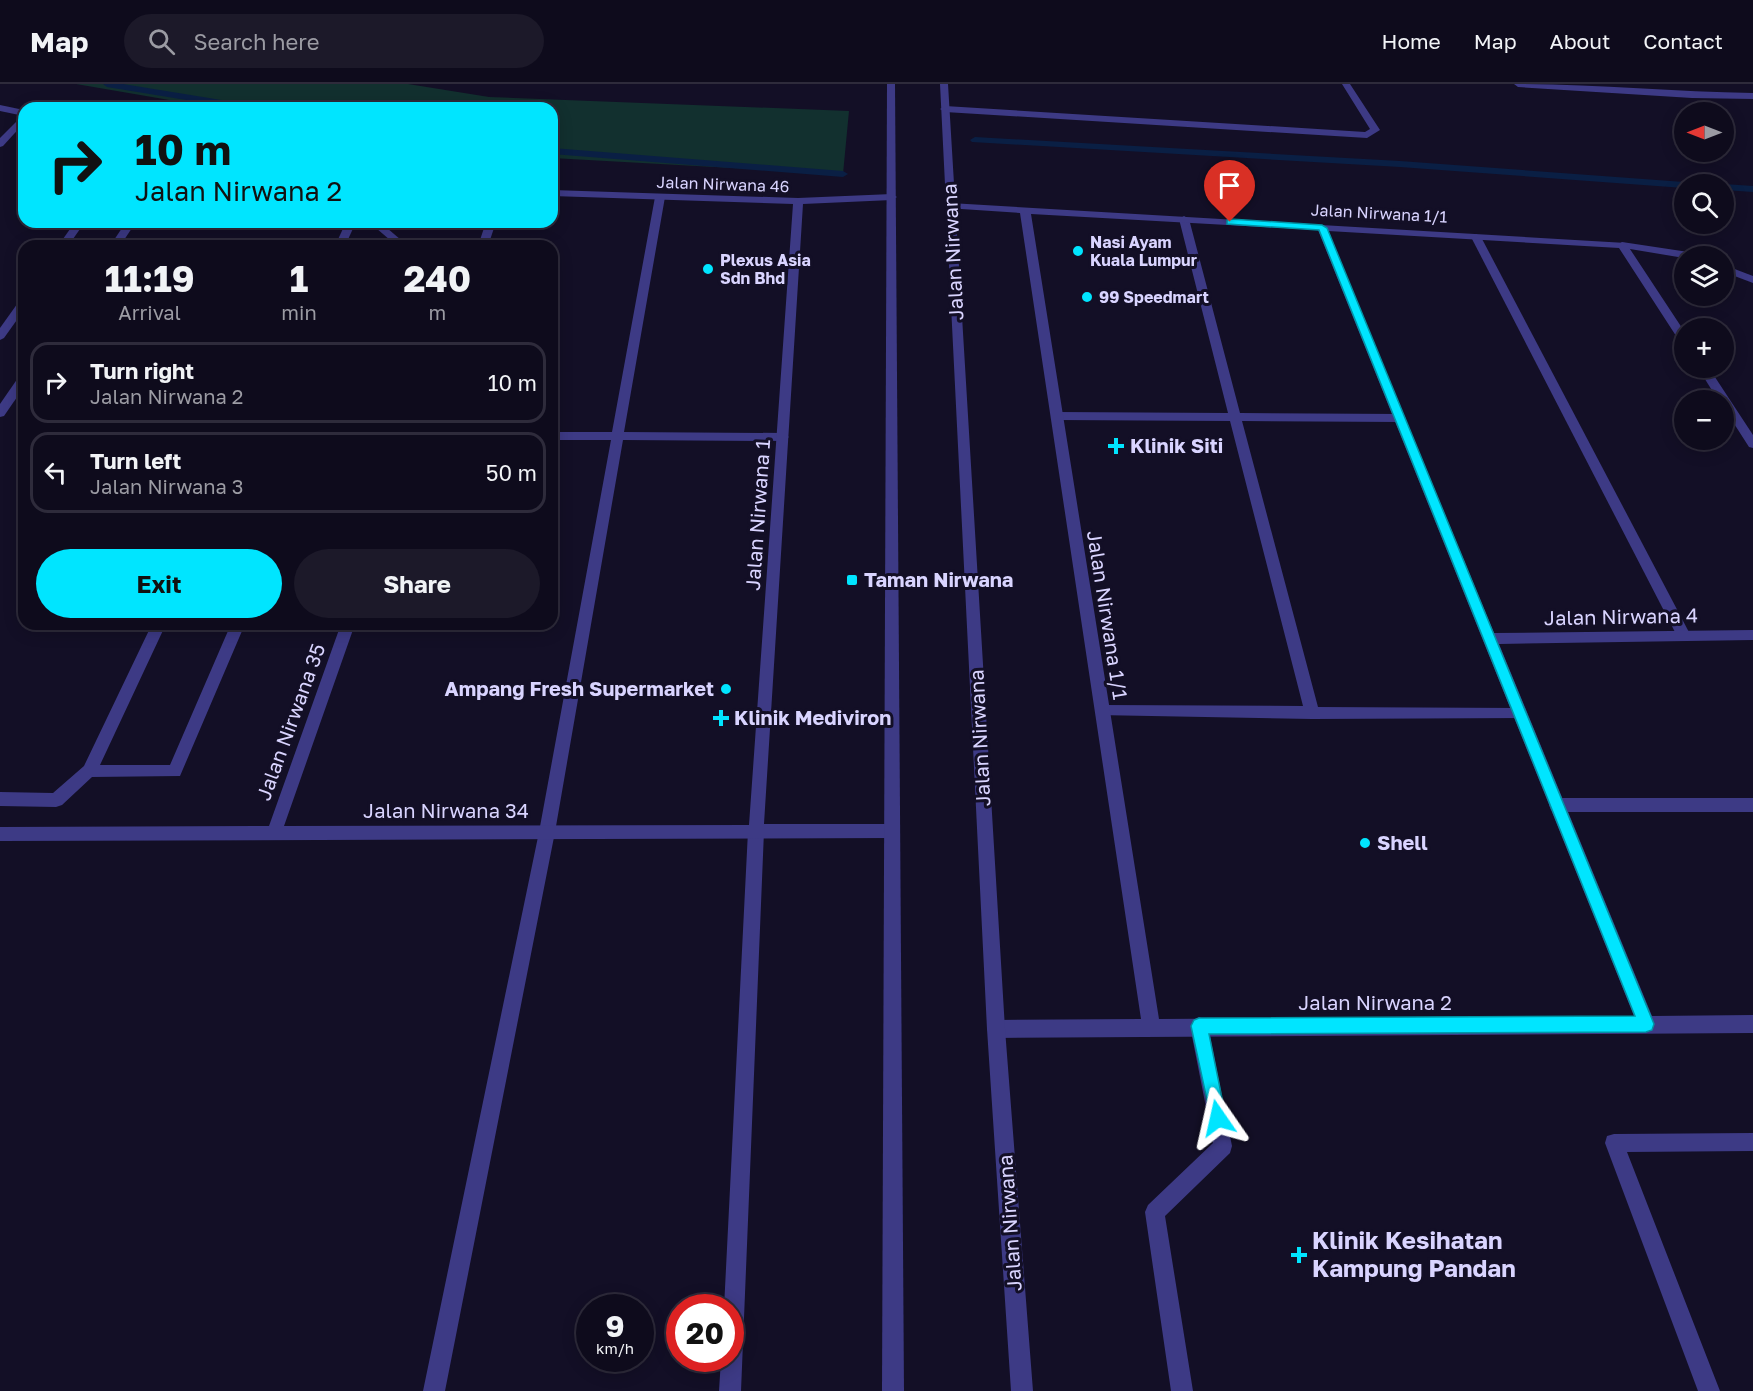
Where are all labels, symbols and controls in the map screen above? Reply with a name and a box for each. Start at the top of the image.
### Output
search box [124,14,544,68]
text: Map [30,25,88,58]
icon: search [145,25,178,58]
text: Search here [193,28,319,55]
text: Home [1381,28,1441,54]
text: Map [1474,28,1517,54]
text: About [1550,28,1610,54]
text: Contact [1643,28,1723,54]
north arrow [1674,102,1734,162]
map controls [1674,102,1734,450]
text: 10 m [135,124,231,174]
icon: right [36,126,114,204]
pin [1204,160,1255,222]
icon: arrive [1213,169,1246,202]
street label: Jalan Nirwana 46 [656,172,790,196]
button: search [1674,174,1734,234]
text: Jalan Nirwana 2 [135,175,342,207]
street label: Jalan Nirwana [936,183,968,321]
street label: Jalan Nirwana 1/1 [1310,199,1448,227]
place label: Nasi Ayam Kuala Lumpur [1090,232,1197,270]
marker: Nasi Ayam Kuala Lumpur [1071,244,1085,258]
button: layers [1674,246,1734,306]
place label: Plexus Asia Sdn Bhd [720,250,811,288]
text: 11:19 [105,257,195,300]
text: 1 [290,257,308,300]
text: 240 [403,257,471,300]
marker: Plexus Asia Sdn Bhd [701,262,715,276]
place label: 99 Speedmart [1099,287,1209,307]
marker: 99 Speedmart [1080,290,1094,304]
text: Arrival [118,300,181,324]
text: min [281,300,317,324]
text: m [428,300,446,324]
button: + [1674,318,1734,378]
text: Turn right [90,357,194,384]
icon: right [39,366,72,399]
text: 10 m [488,369,537,396]
text: Jalan Nirwana 2 [90,384,243,408]
button: − [1674,390,1734,450]
place label: Klinik Siti [1130,433,1223,457]
marker: Klinik Siti [1107,437,1125,455]
street label: Jalan Nirwana 1 [740,438,774,591]
text: Turn left [90,447,181,474]
icon: left [39,456,72,489]
text: 50 m [486,459,537,486]
text: Jalan Nirwana 3 [90,474,244,498]
street label: Jalan Nirwana 1/1 [1083,529,1133,701]
button: Exit [36,549,282,618]
button: Share [294,549,540,618]
place label: Taman Nirwana [864,567,1013,591]
marker: Taman Nirwana [845,573,859,587]
street label: Jalan Nirwana 4 [1544,603,1698,629]
street label: Jalan Nirwana 35 [251,640,330,803]
street label: Jalan Nirwana [963,669,995,807]
place label: Ampang Fresh Supermarket [445,676,714,700]
marker: Ampang Fresh Supermarket [719,682,733,696]
place label: Klinik Mediviron [734,705,891,729]
marker: Klinik Mediviron [712,709,730,727]
street label: Jalan Nirwana 34 [363,798,529,822]
place label: Shell [1377,830,1428,854]
marker: Shell [1358,836,1372,850]
street label: Jalan Nirwana 2 [1298,990,1452,1014]
position arrow [1186,1086,1250,1150]
street label: Jalan Nirwana [992,1154,1026,1292]
place label: Klinik Kesihatan Kampung Pandan [1312,1225,1516,1282]
marker: Klinik Kesihatan Kampung Pandan [1290,1246,1308,1264]
speed limit sign: 20 [666,1294,744,1372]
text: 9 [605,1308,625,1344]
text: km/h [596,1339,634,1357]

